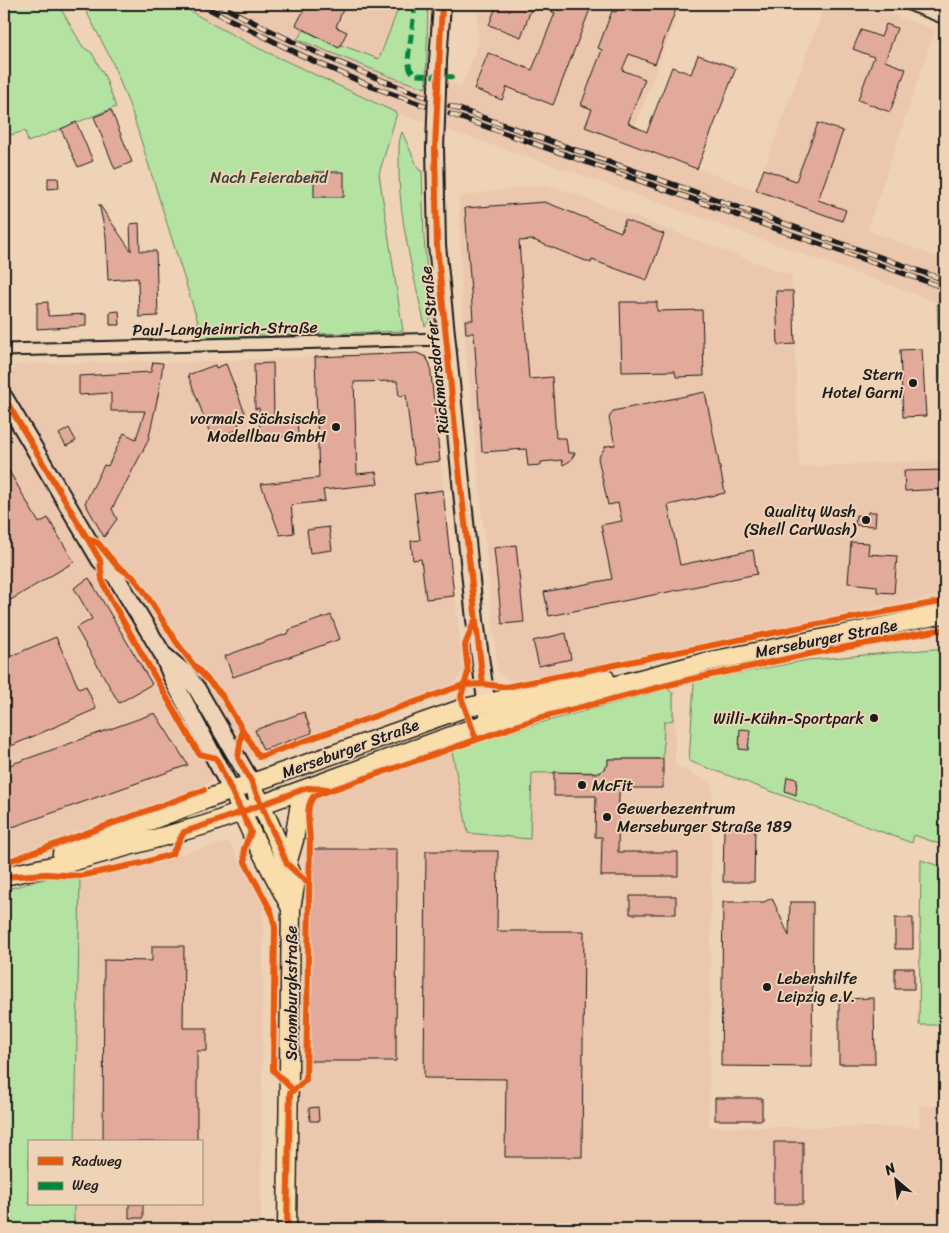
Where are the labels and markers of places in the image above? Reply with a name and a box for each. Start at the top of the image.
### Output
place label: Stern Hotel Garni [822,360,904,407]
marker: Stern Hotel Garni [907,377,919,389]
place label: vormals Sächsische Modellbau GmbH [190,404,327,451]
marker: vormals Sächsische Modellbau GmbH [330,421,342,433]
place label: Quality Wash (Shell CarWash) [744,497,857,544]
marker: Quality Wash (Shell CarWash) [860,514,872,526]
place label: Willi-Kühn-Sportpark [713,704,864,733]
marker: Willi-Kühn-Sportpark [868,712,880,724]
place label: McFit [592,771,633,800]
marker: McFit [576,779,588,791]
place label: Gewerbezentrum Merseburger Straße 189 [617,794,792,841]
marker: Gewerbezentrum Merseburger Straße 189 [601,811,613,823]
place label: Lebenshilfe Leipzig e.V. [777,964,857,1011]
marker: Lebenshilfe Leipzig e.V. [761,981,773,993]

